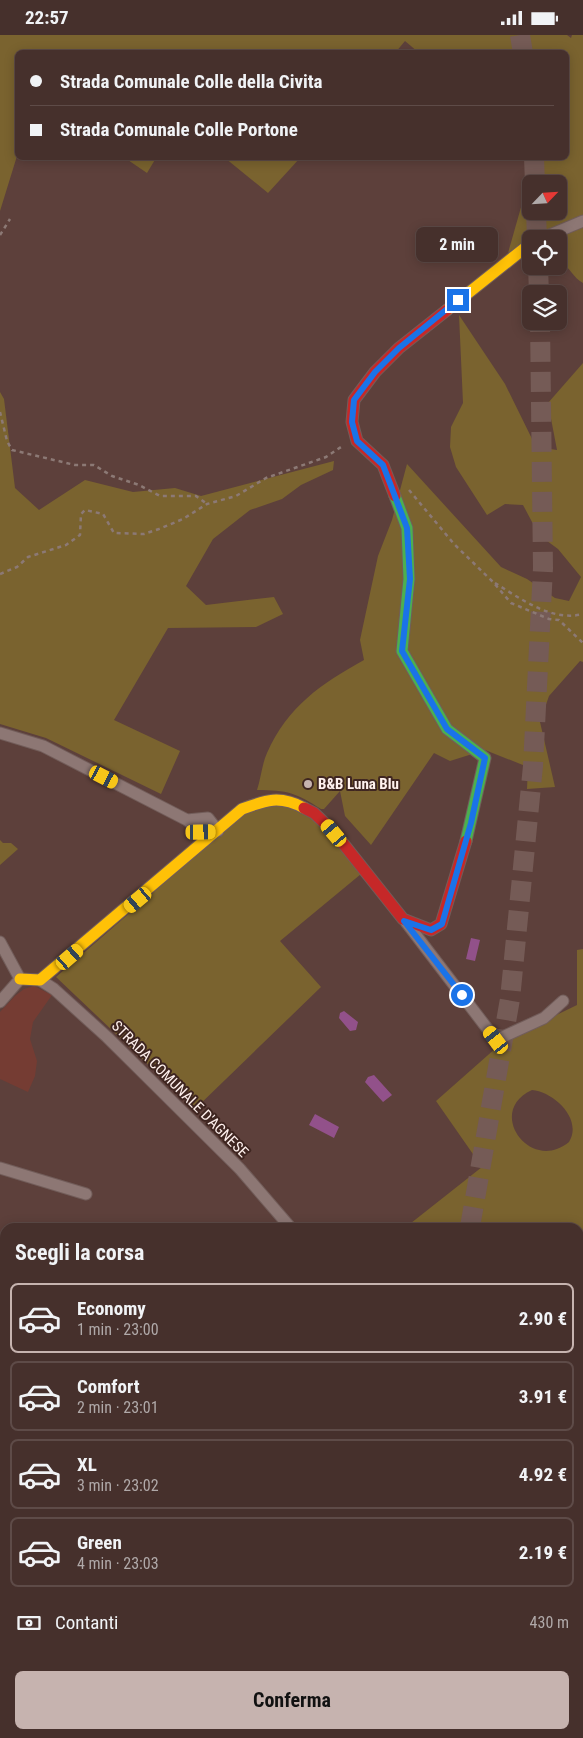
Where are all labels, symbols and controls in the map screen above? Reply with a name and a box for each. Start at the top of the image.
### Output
text: 22:57 [25,6,69,29]
text: Strada Comunale Colle della Civita [60,70,323,93]
text: Strada Comunale Colle Portone [60,118,298,141]
north arrow [522,175,568,220]
map controls [522,175,567,330]
callout: 2 min [417,227,499,263]
button: locate [522,230,567,275]
text: 2 min [439,235,475,254]
button: layers [522,285,567,330]
route end [447,289,469,311]
car [87,764,120,790]
place label: B&B Luna Blu [318,775,399,793]
marker: B&B Luna Blu [302,778,314,790]
car [318,817,349,849]
car [185,824,216,840]
car [121,885,154,915]
car [53,941,86,973]
route start [451,984,473,1006]
street label: STRADA COMUNALE D'AGNESE [108,1017,252,1161]
car [480,1024,511,1056]
text: Scegli la corsa [15,1240,144,1265]
icon: car [17,1296,62,1341]
text: Economy [77,1297,146,1320]
text: 2.90 € [519,1307,567,1330]
text: 1 min · 23:00 [77,1320,159,1339]
icon: car [17,1374,62,1419]
text: Comfort [77,1375,140,1398]
text: 3.91 € [519,1385,567,1408]
text: 2 min · 23:01 [77,1398,159,1417]
icon: car [17,1452,62,1497]
text: XL [77,1453,97,1476]
text: 4.92 € [519,1463,567,1486]
text: 3 min · 23:02 [77,1476,159,1495]
icon: car [17,1530,62,1575]
text: Green [77,1531,122,1554]
text: 2.19 € [519,1541,567,1564]
text: 4 min · 23:03 [77,1554,159,1573]
icon: cash [15,1609,43,1637]
text: Contanti [55,1611,118,1634]
text: 430 m [530,1613,569,1632]
button: Conferma [15,1671,569,1729]

